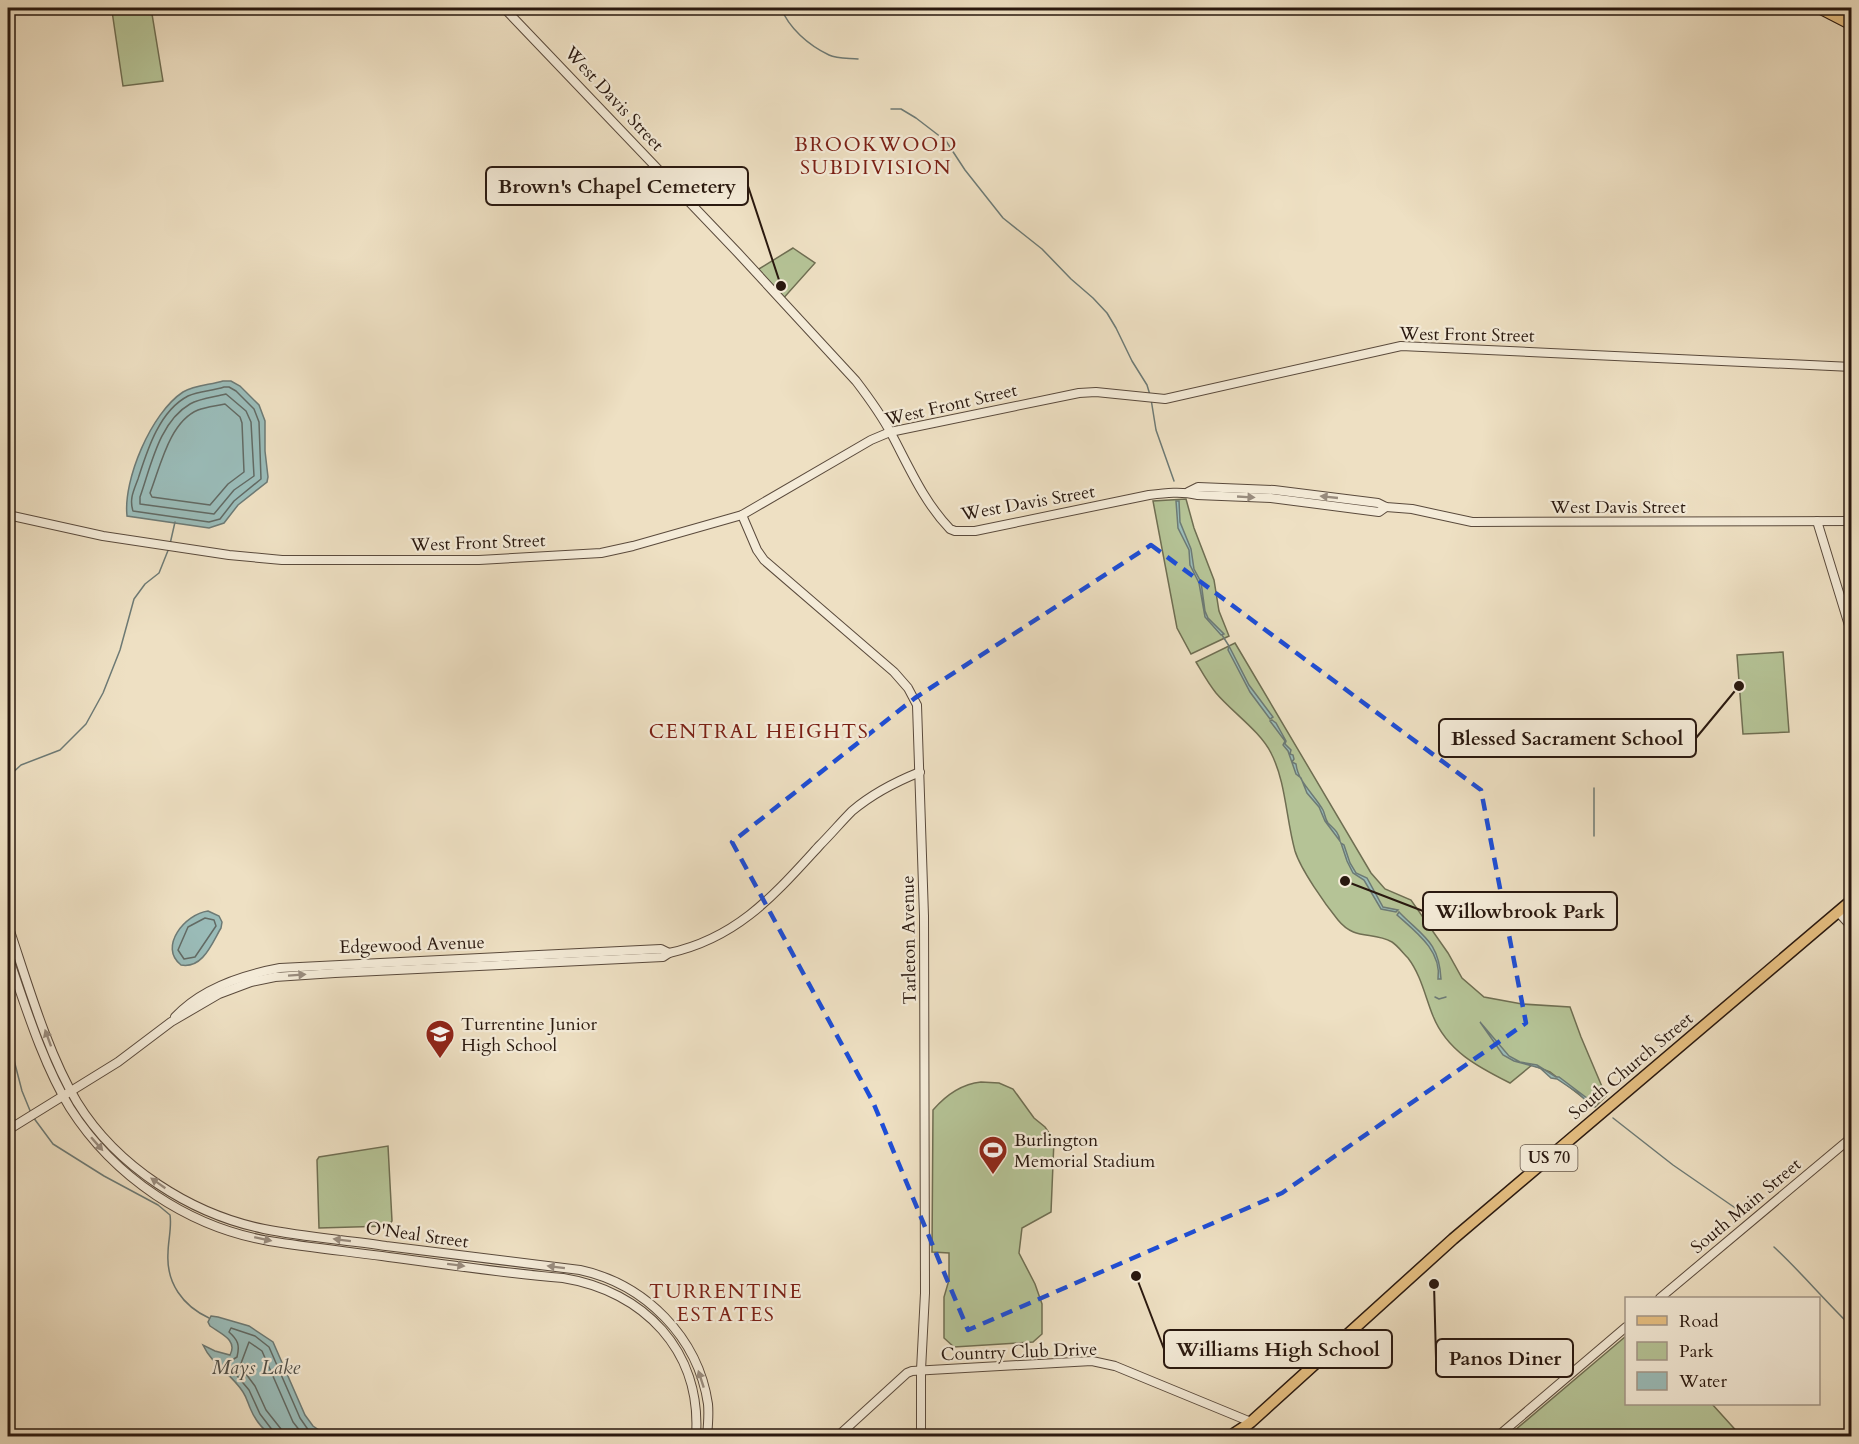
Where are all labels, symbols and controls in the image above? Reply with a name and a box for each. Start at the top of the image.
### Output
street label: West Davis Street [558,40,670,157]
district label: BROOKWOOD SUBDIVISION [794,131,958,181]
callout: Brown's Chapel Cemetery [486,167,748,205]
text: Brown's Chapel Cemetery [498,173,737,200]
street label: West Front Street [1398,321,1535,349]
street label: West Front Street [881,378,1020,433]
street label: West Davis Street [958,479,1097,527]
one-way arrow [1236,492,1255,501]
one-way arrow [1319,492,1338,502]
street label: West Davis Street [1549,495,1686,520]
street label: West Front Street [409,528,546,558]
district label: CENTRAL HEIGHTS [649,718,869,745]
callout: Blessed Sacrament School [1439,719,1696,757]
text: Blessed Sacrament School [1451,725,1684,752]
street label: Tarleton Avenue [895,875,923,1005]
callout: Willowbrook Park [1423,892,1617,930]
text: Willowbrook Park [1434,898,1605,925]
street label: Edgewood Avenue [339,930,485,960]
one-way arrow [288,971,307,980]
street label: South Church Street [1563,1006,1699,1126]
place label: Turrentine Junior High School [461,1012,598,1058]
school or university icon: Turrentine Junior High School [424,1018,456,1060]
one-way arrow [42,1029,52,1047]
place label: Burlington Memorial Stadium [1014,1128,1156,1174]
sports icon: Burlington Memorial Stadium [977,1134,1009,1176]
one-way arrow [91,1136,104,1151]
road number: US 70 [1520,1145,1578,1171]
street label: South Main Street [1685,1152,1807,1260]
one-way arrow [150,1178,166,1189]
street label: O'Neal Street [364,1215,470,1255]
one-way arrow [254,1235,273,1244]
one-way arrow [332,1235,351,1244]
one-way arrow [447,1260,466,1270]
one-way arrow [547,1263,566,1272]
district label: TURRENTINE ESTATES [649,1278,803,1328]
legend [1625,1297,1820,1405]
text: Road [1679,1309,1719,1334]
callout: Williams High School [1164,1330,1392,1368]
text: Williams High School [1175,1336,1380,1363]
street label: Country Club Drive [940,1337,1098,1367]
callout: Panos Diner [1436,1339,1573,1377]
text: Park [1679,1339,1714,1364]
text: Panos Diner [1449,1345,1562,1372]
water label: Mays Lake [212,1354,301,1381]
text: Water [1678,1369,1728,1394]
one-way arrow [696,1370,705,1388]

